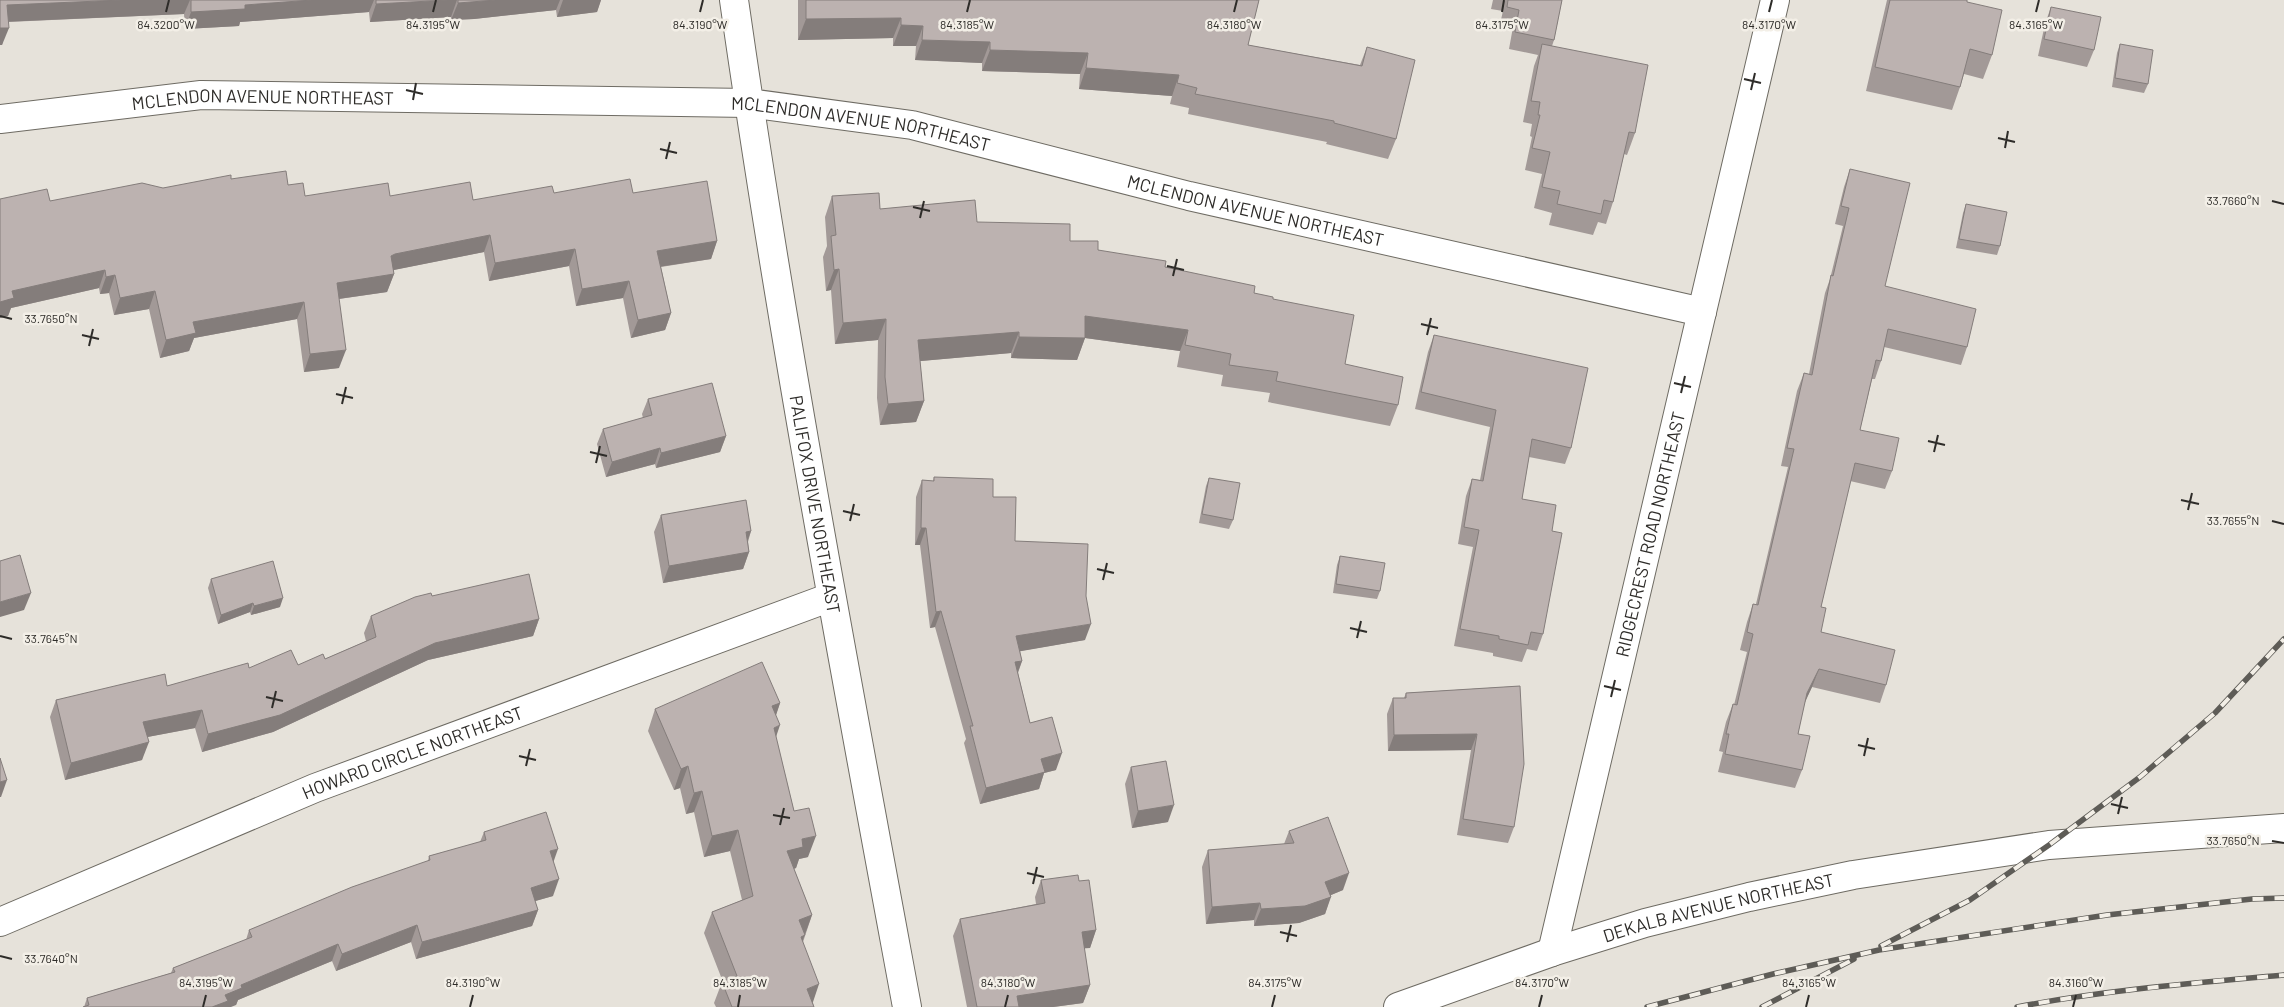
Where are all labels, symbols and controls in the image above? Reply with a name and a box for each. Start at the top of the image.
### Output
text: 84.3200°W [137,17,195,31]
text: 84.3195°W [406,17,460,31]
text: 84.3190°W [673,17,728,31]
text: 84.3185°W [940,17,994,31]
text: 84.3180°W [1207,17,1262,31]
text: 84.3175°W [1475,17,1529,31]
text: 84.3170°W [1742,17,1796,31]
text: 84.3165°W [2009,17,2063,31]
street label: MCLENDON AVENUE NORTHEAST [130,84,394,114]
street label: MCLENDON AVENUE NORTHEAST [731,91,993,156]
street label: MCLENDON AVENUE NORTHEAST [1125,170,1386,251]
text: 33.7660°N [2206,193,2260,207]
text: 33.7650°N [24,311,78,325]
street label: PALIFOX DRIVE NORTHEAST [786,394,846,615]
street label: RIDGECREST ROAD NORTHEAST [1610,409,1689,659]
text: 33.7655°N [2207,513,2259,527]
text: 33.7645°N [24,631,78,645]
street label: HOWARD CIRCLE NORTHEAST [298,701,526,803]
text: 33.7650°N [2206,833,2260,847]
street label: DEKALB AVENUE NORTHEAST [1600,868,1836,946]
text: 33.7640°N [24,951,78,965]
text: 84.3195°W [179,975,233,989]
text: 84.3190°W [446,975,501,989]
text: 84.3185°W [713,975,767,989]
text: 84.3180°W [981,975,1036,989]
text: 84.3175°W [1248,975,1302,989]
text: 84.3170°W [1515,975,1569,989]
text: 84.3165°W [1782,975,1836,989]
text: 84.3160°W [2049,975,2104,989]

